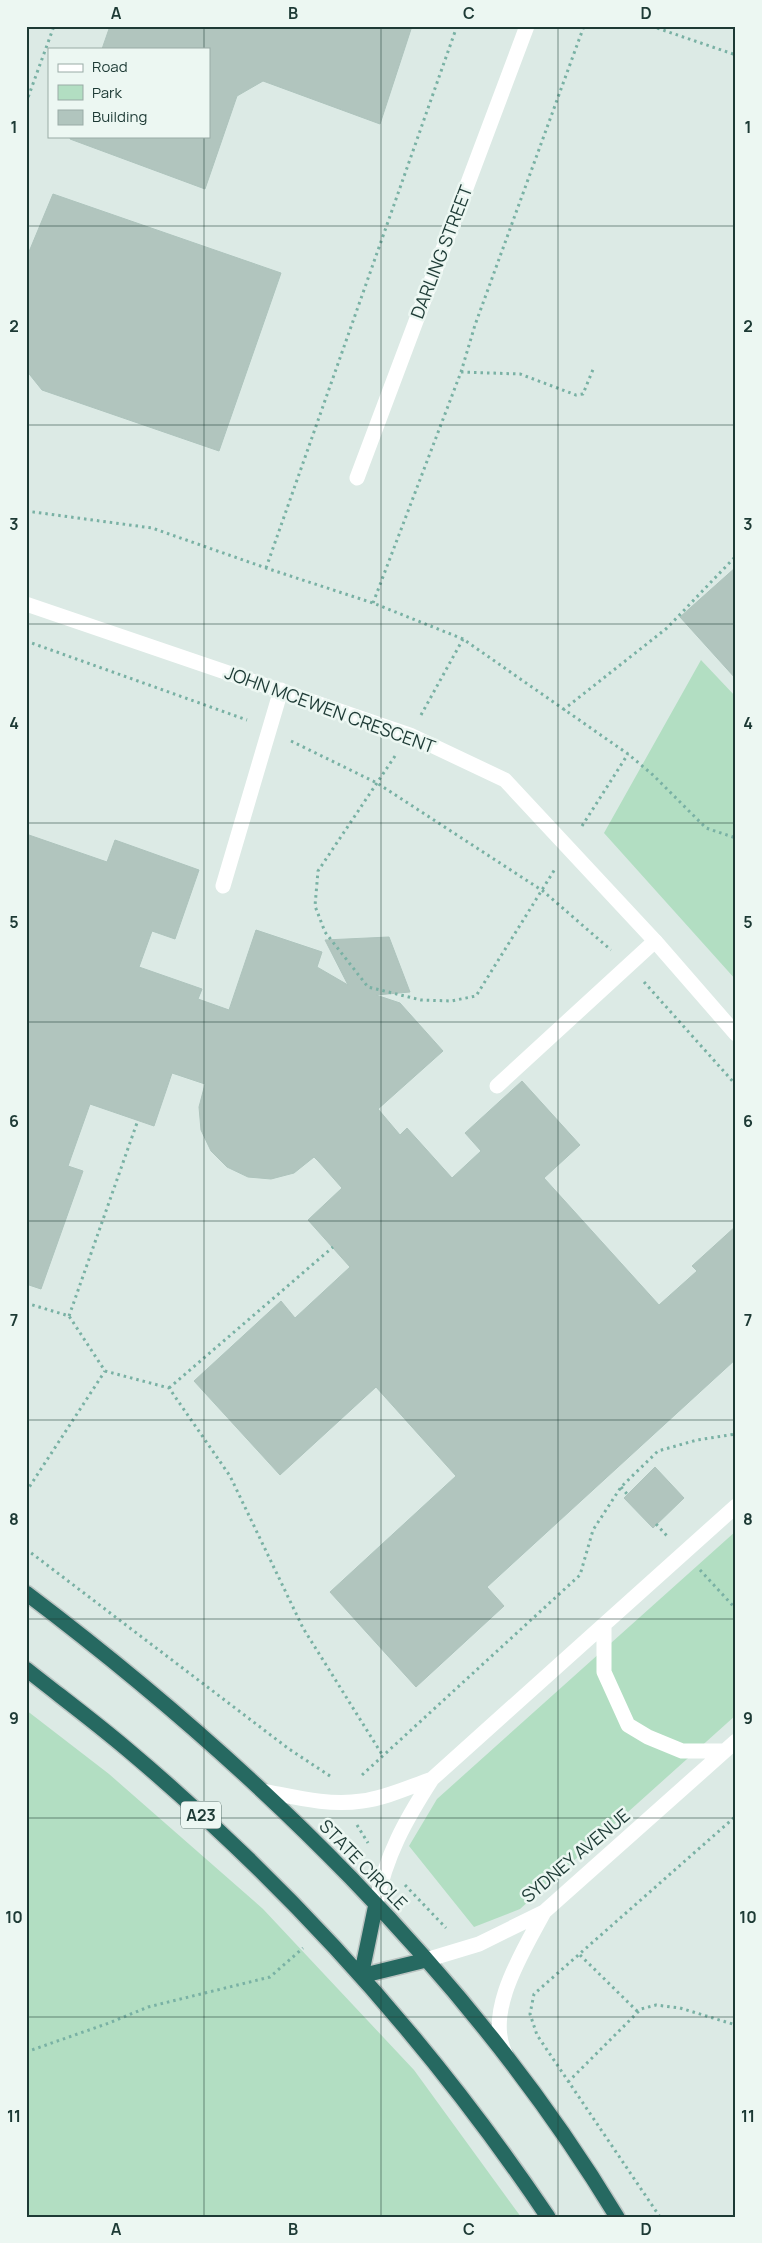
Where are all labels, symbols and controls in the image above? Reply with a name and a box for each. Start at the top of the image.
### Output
text: A [111,2,122,24]
text: B [288,2,298,24]
text: C [463,2,475,24]
text: D [640,2,652,24]
legend [48,48,210,138]
text: Road [92,56,128,77]
text: Park [92,82,122,103]
text: Building [92,106,147,127]
text: 1 [10,116,18,138]
text: 1 [744,116,752,138]
street label: DARLING STREET [405,181,478,322]
text: 2 [9,315,19,337]
text: 2 [743,315,753,337]
text: 3 [9,513,19,535]
text: 3 [743,513,753,535]
street label: JOHN MCEWEN CRESCENT [222,660,439,758]
text: 4 [9,712,19,734]
text: 4 [743,712,753,734]
text: 5 [9,911,19,933]
text: 5 [743,911,753,933]
text: 6 [9,1110,19,1132]
text: 6 [743,1110,753,1132]
text: 7 [10,1309,18,1331]
text: 7 [744,1309,752,1331]
text: 8 [9,1508,19,1530]
text: 8 [743,1508,753,1530]
text: 9 [9,1707,19,1729]
text: 9 [743,1707,753,1729]
road number: A23 [181,1802,221,1828]
street label: SYDNEY AVENUE [516,1803,635,1908]
street label: STATE CIRCLE [314,1814,413,1915]
text: 10 [5,1906,23,1928]
text: 10 [739,1906,757,1928]
text: 11 [7,2105,21,2127]
text: 11 [741,2105,755,2127]
text: A [111,2218,122,2240]
text: B [288,2218,298,2240]
text: C [463,2218,475,2240]
text: D [640,2218,652,2240]

